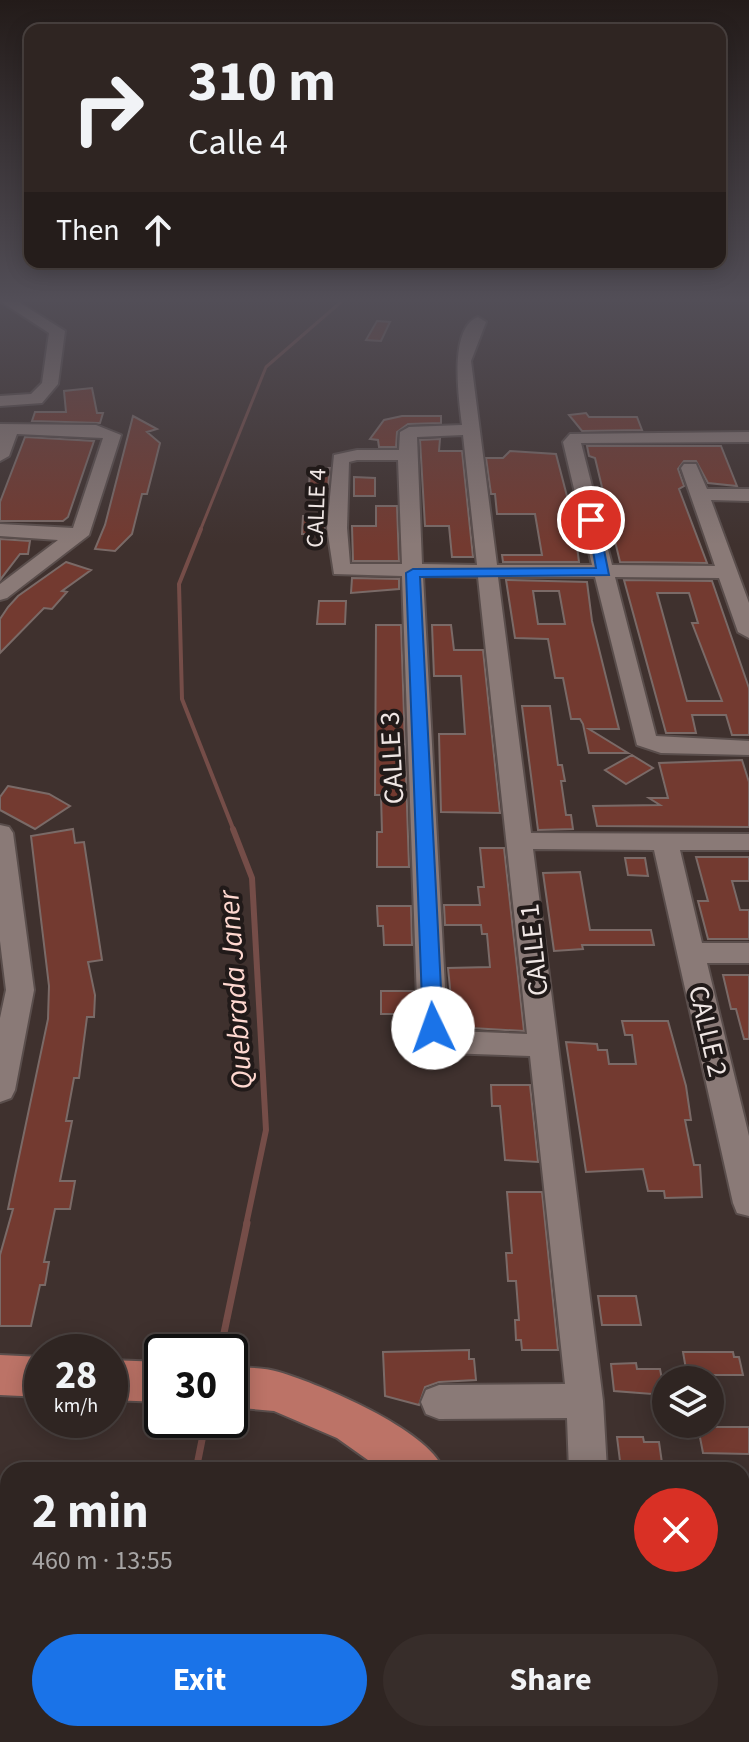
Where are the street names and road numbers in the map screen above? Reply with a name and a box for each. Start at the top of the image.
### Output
street label: CALLE 4 [298,468,335,548]
street label: CALLE 3 [370,711,414,805]
street label: CALLE 1 [509,902,559,998]
street label: CALLE 2 [678,982,738,1081]

